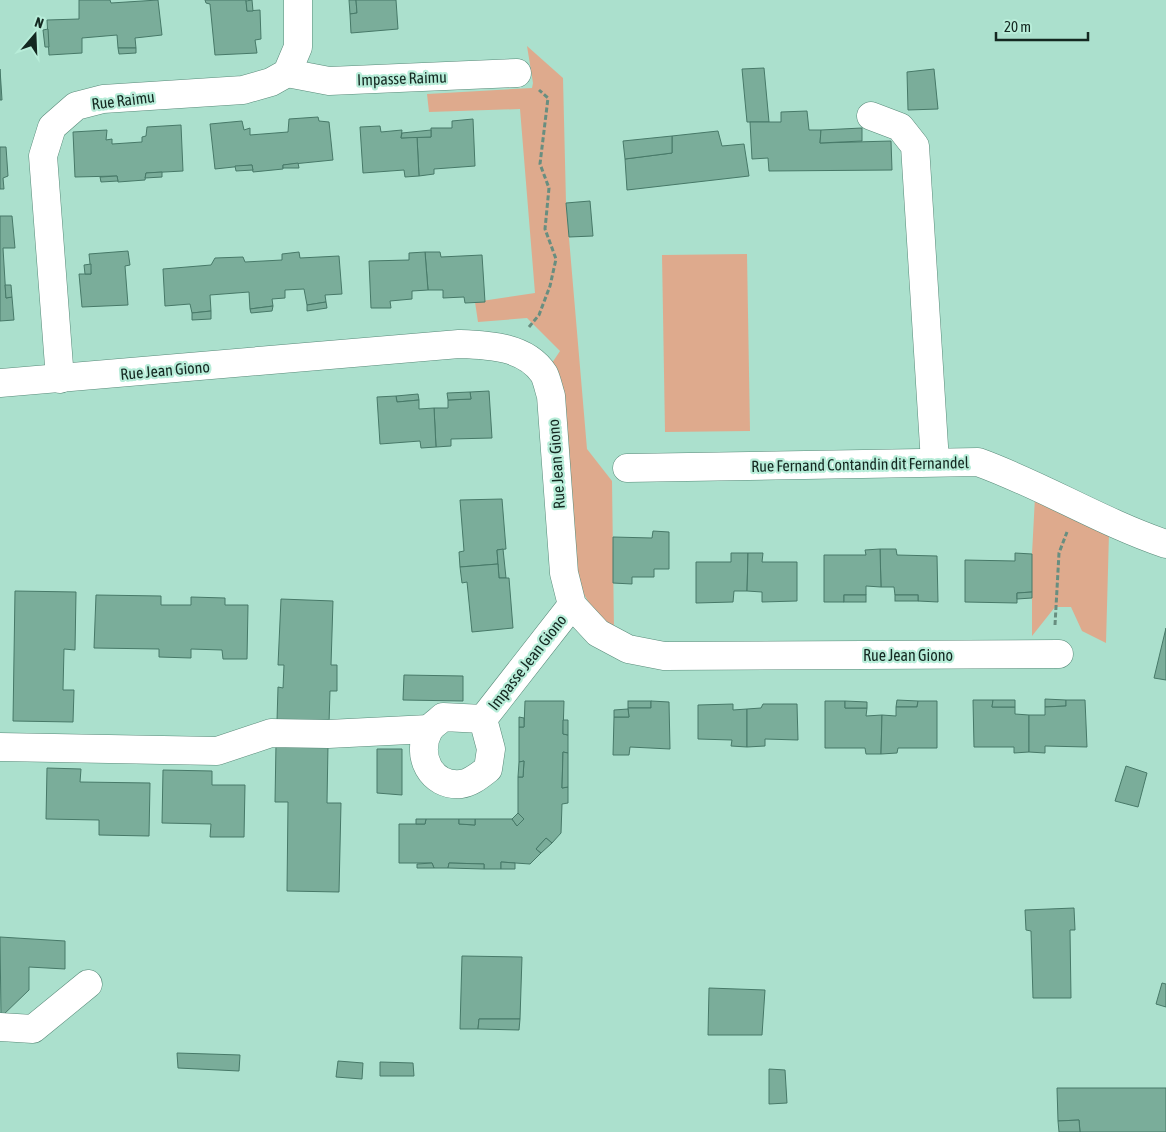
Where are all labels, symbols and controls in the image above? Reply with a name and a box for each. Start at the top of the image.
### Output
north arrow [10,10,60,60]
scale bar [996,10,1088,42]
text: N [33,14,46,32]
text: 20 m [1004,18,1031,35]
street label: Impasse Raimu [357,67,447,90]
street label: Rue Raimu [90,87,156,113]
street label: Rue Jean Giono [119,357,211,383]
street label: Rue Jean Giono [544,419,568,509]
street label: Rue Fernand Contandin dit Fernandel [751,453,970,475]
street label: Impasse Jean Giono [484,611,571,714]
street label: Rue Jean Giono [863,646,953,664]

